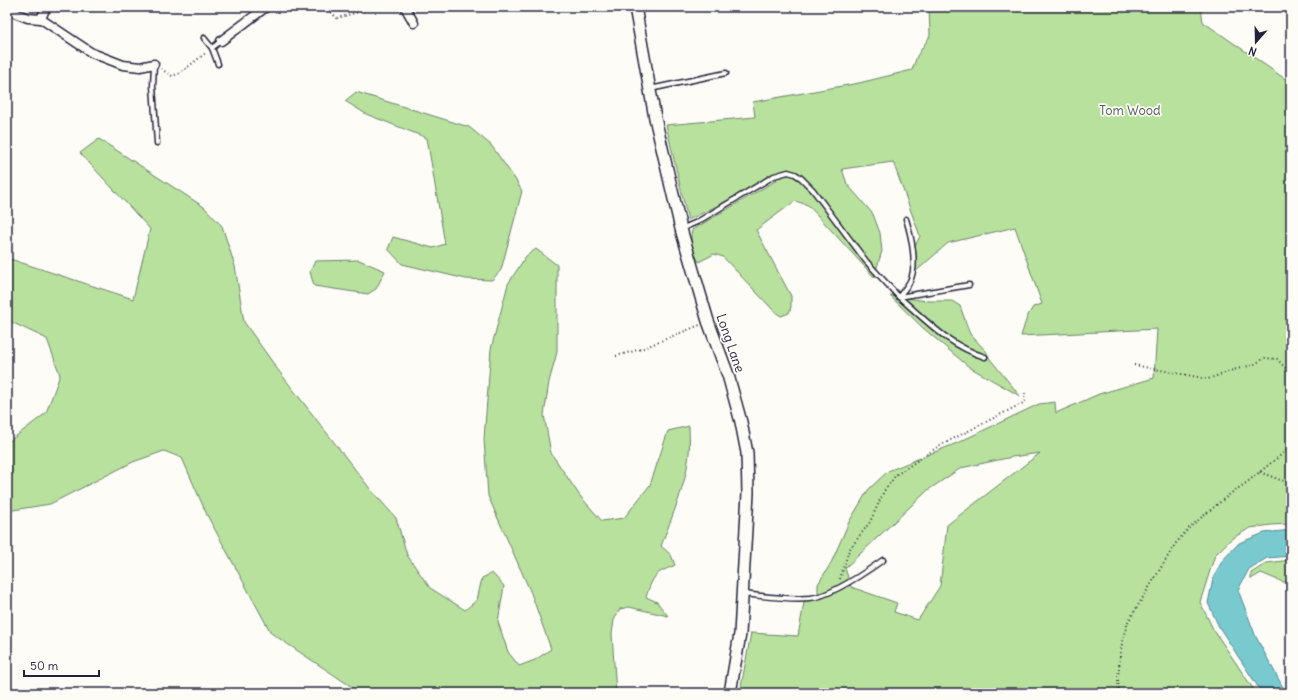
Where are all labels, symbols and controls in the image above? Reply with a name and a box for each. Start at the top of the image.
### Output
north arrow [1236,22,1276,62]
text: N [1247,44,1259,59]
park label: Tom Wood [1099,102,1161,119]
street label: Long Lane [713,312,749,375]
scale bar [24,652,99,678]
text: 50 m [30,658,59,673]

